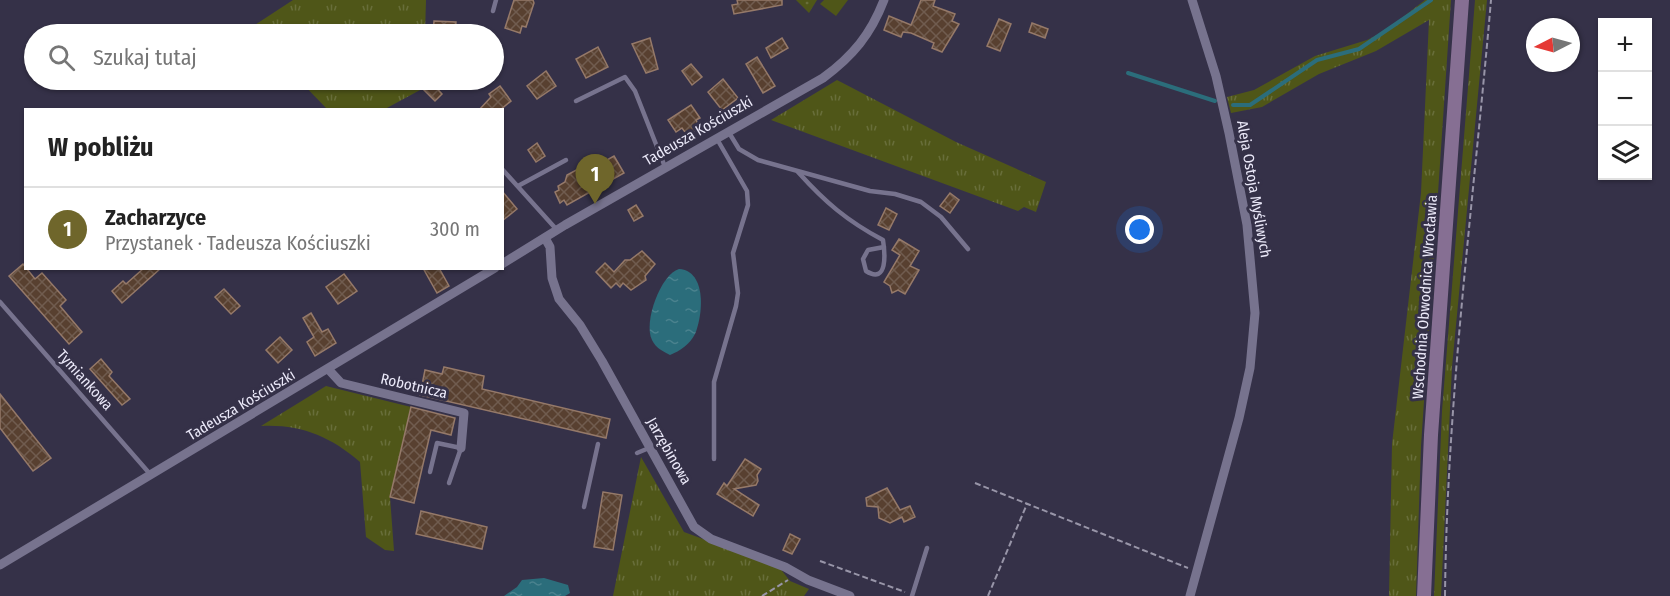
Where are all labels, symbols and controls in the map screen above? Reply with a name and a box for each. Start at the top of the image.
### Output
north arrow [1526,18,1580,72]
map controls [1598,18,1652,180]
button: + [1598,18,1652,72]
search box [24,24,504,90]
icon: search [45,41,78,74]
text: Szukaj tutaj [93,44,197,71]
button: − [1598,72,1652,126]
street label: Tadeusza Kościuszki [640,92,756,170]
street label: Aleja Ostoja Myśliwych [1233,119,1275,259]
button: layers [1598,126,1652,180]
text: W pobliżu [48,132,154,163]
pin: 1 [576,154,614,204]
street label: Wschodnia Obwodnica Wrocławia [1409,194,1441,400]
text: Zacharzyce [105,204,206,231]
your location [1125,215,1154,244]
text: 1 [63,217,72,241]
text: 300 m [430,217,480,241]
text: Przystanek · Tadeusza Kościuszki [105,231,371,255]
street label: Tymiankowa [53,346,117,414]
street label: Tadeusza Kościuszki [184,366,298,444]
street label: Robotnicza [379,370,449,402]
street label: Jarzębinowa [643,414,695,488]

